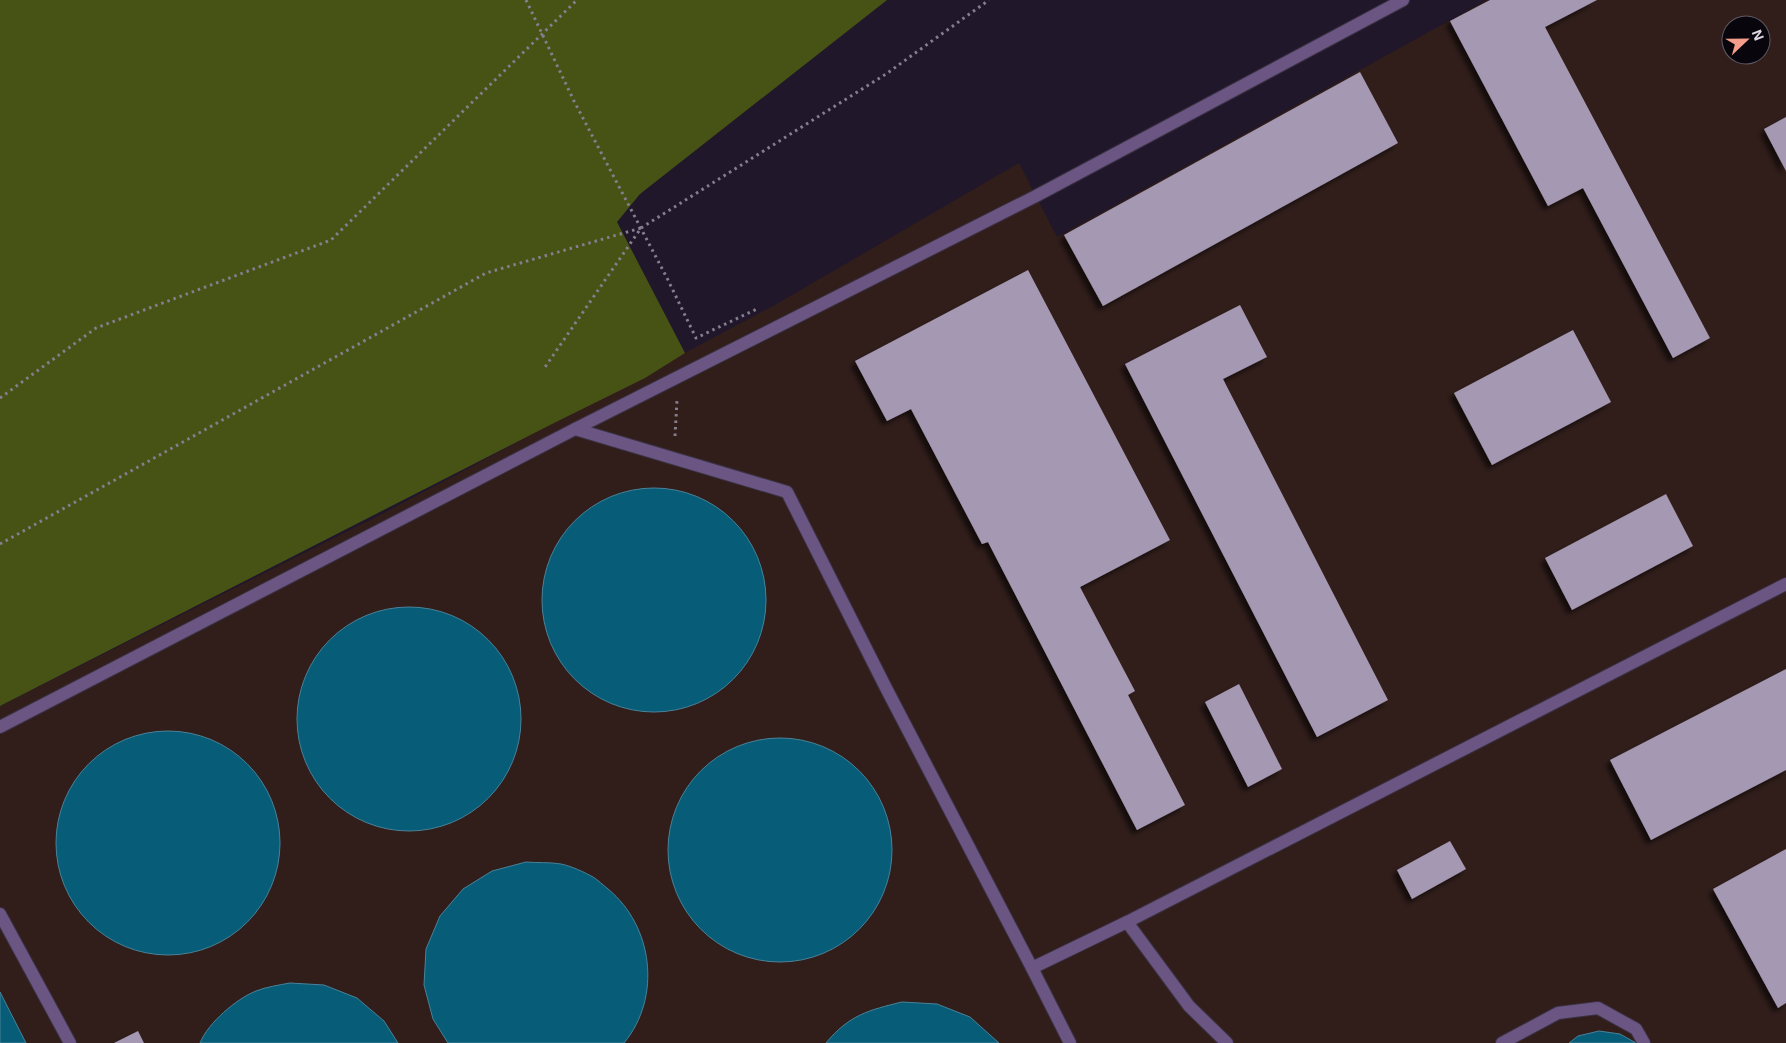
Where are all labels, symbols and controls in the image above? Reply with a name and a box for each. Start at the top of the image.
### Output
north arrow [1721,15,1771,65]
text: N [1749,27,1767,43]

